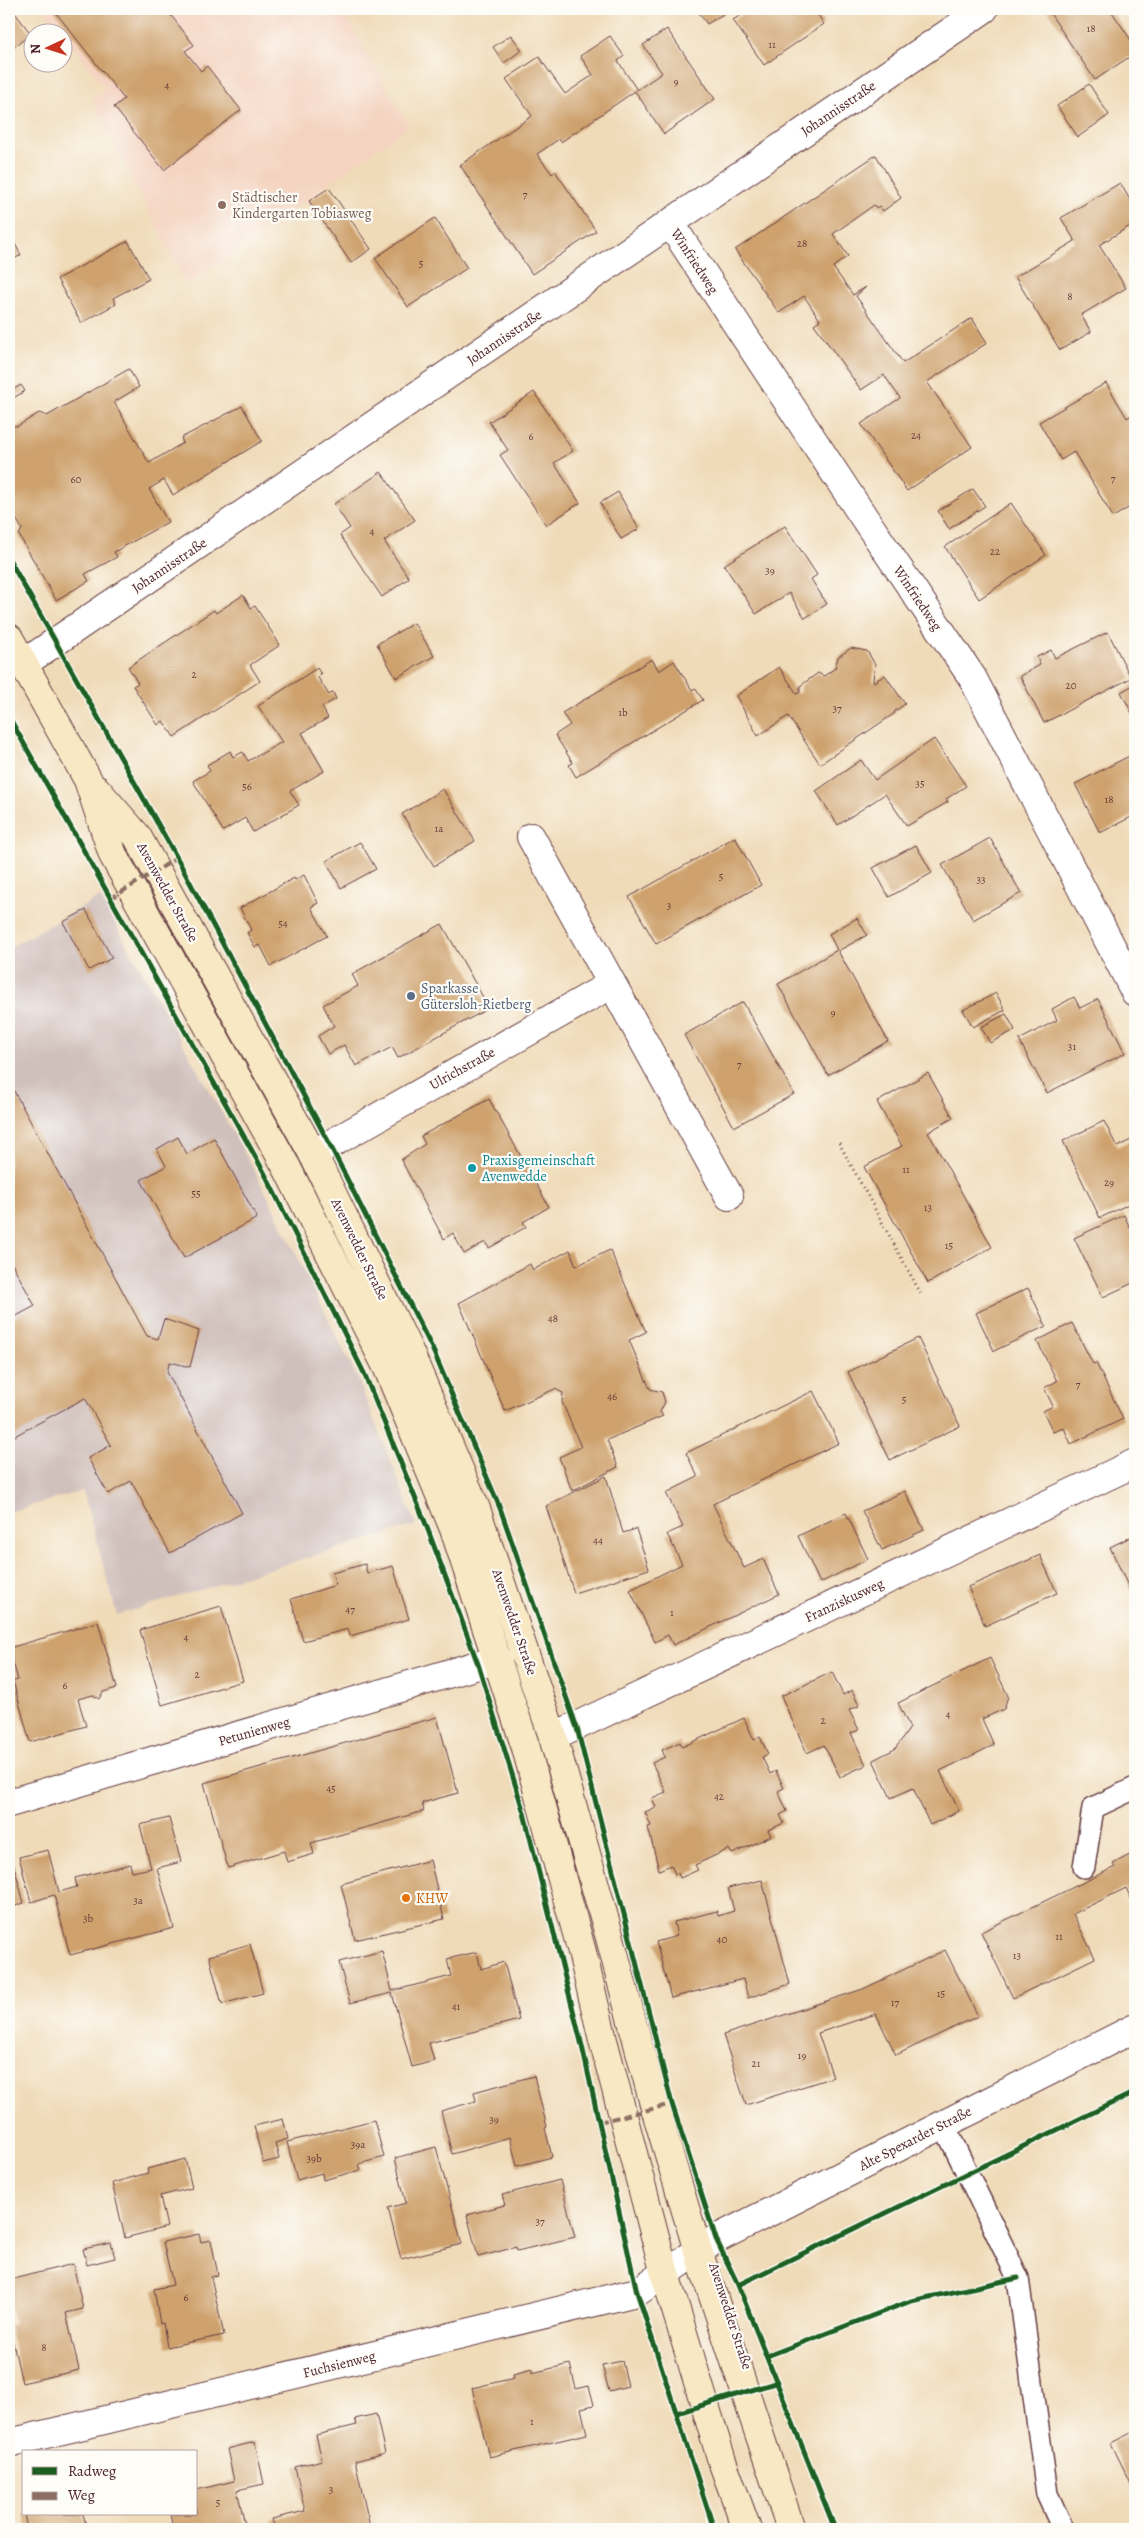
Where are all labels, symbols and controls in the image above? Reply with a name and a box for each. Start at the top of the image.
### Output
house number: 18 [1086,21,1096,36]
north arrow [22,22,72,72]
house number: 11 [768,37,776,52]
text: N [26,43,45,55]
house number: 9 [673,74,679,89]
street label: Johannisstraße [797,76,879,140]
house number: 4 [165,78,170,93]
house number: 7 [523,187,528,202]
place label: Städtischer Kindergarten Tobiasweg [232,188,371,223]
marker: Städtischer Kindergarten Tobiasweg [216,199,228,211]
street label: Winfriedweg [666,224,723,298]
house number: 28 [797,236,807,251]
house number: 5 [419,256,424,271]
house number: 8 [1067,289,1073,304]
street label: Johannisstraße [463,305,545,369]
house number: 24 [911,428,921,443]
house number: 6 [528,429,534,444]
house number: 7 [1111,471,1116,486]
house number: 60 [71,472,82,487]
house number: 4 [370,524,375,539]
street label: Johannisstraße [128,533,210,597]
house number: 22 [990,544,1000,559]
street label: Winfriedweg [888,561,946,635]
house number: 39 [765,563,775,578]
house number: 2 [191,667,197,682]
house number: 20 [1065,678,1077,693]
house number: 37 [832,701,842,716]
house number: 1b [618,705,628,720]
house number: 35 [915,776,925,791]
house number: 56 [242,779,252,794]
house number: 18 [1104,792,1114,807]
house number: 1a [435,821,444,836]
street label: Avenwedder Straße [132,838,203,946]
house number: 5 [719,869,724,884]
house number: 33 [976,872,986,887]
house number: 3 [667,898,671,913]
house number: 54 [278,916,288,931]
place label: Sparkasse Gütersloh-Rietberg [421,979,531,1014]
marker: Sparkasse Gütersloh-Rietberg [405,990,417,1002]
house number: 9 [830,1005,836,1020]
house number: 31 [1068,1039,1076,1054]
street label: Ulrichstraße [426,1043,498,1094]
house number: 7 [737,1057,742,1072]
place label: Praxisgemeinschaft Avenwedde [481,1151,595,1186]
marker: Praxisgemeinschaft Avenwedde [466,1162,478,1174]
house number: 11 [902,1162,910,1177]
house number: 29 [1104,1175,1114,1190]
house number: 55 [191,1186,201,1201]
street label: Avenwedder Straße [326,1194,392,1303]
house number: 13 [924,1200,932,1215]
house number: 15 [945,1238,954,1253]
house number: 48 [548,1311,558,1326]
house number: 7 [1076,1377,1081,1392]
house number: 46 [607,1389,617,1404]
house number: 5 [902,1392,907,1407]
house number: 44 [593,1533,603,1548]
street label: Avenwedder Straße [487,1566,542,1678]
street label: Franziskusweg [802,1574,887,1627]
house number: 47 [345,1602,355,1617]
house number: 1 [670,1605,674,1620]
house number: 4 [184,1630,189,1645]
house number: 2 [194,1667,200,1682]
house number: 6 [62,1678,68,1693]
house number: 4 [946,1707,951,1722]
street label: Petunienweg [216,1712,292,1751]
house number: 2 [820,1713,826,1728]
house number: 45 [326,1781,336,1796]
house number: 42 [714,1789,724,1804]
place label: KHW [416,1889,449,1908]
marker: KHW [400,1892,412,1904]
house number: 3a [133,1893,144,1908]
house number: 3b [83,1911,93,1926]
house number: 11 [1055,1929,1063,1944]
house number: 40 [717,1932,728,1947]
house number: 13 [1013,1948,1021,1963]
house number: 15 [937,1986,946,2001]
house number: 17 [891,1995,900,2010]
house number: 41 [452,1999,461,2014]
house number: 19 [798,2048,806,2063]
house number: 21 [752,2056,761,2071]
street label: Alte Spexarder Straße [855,2102,975,2176]
house number: 39 [489,2112,499,2127]
house number: 39a [351,2137,366,2152]
house number: 39b [306,2151,322,2166]
house number: 37 [535,2214,545,2229]
street label: Avenwedder Straße [704,2259,757,2372]
house number: 6 [183,2290,189,2305]
house number: 8 [41,2340,47,2355]
street label: Fuchsienweg [301,2346,377,2383]
house number: 1 [530,2414,534,2429]
legend [22,2450,198,2516]
text: Radweg [68,2461,117,2481]
house number: 3 [329,2482,333,2497]
text: Weg [67,2485,95,2505]
house number: 5 [216,2495,221,2510]

